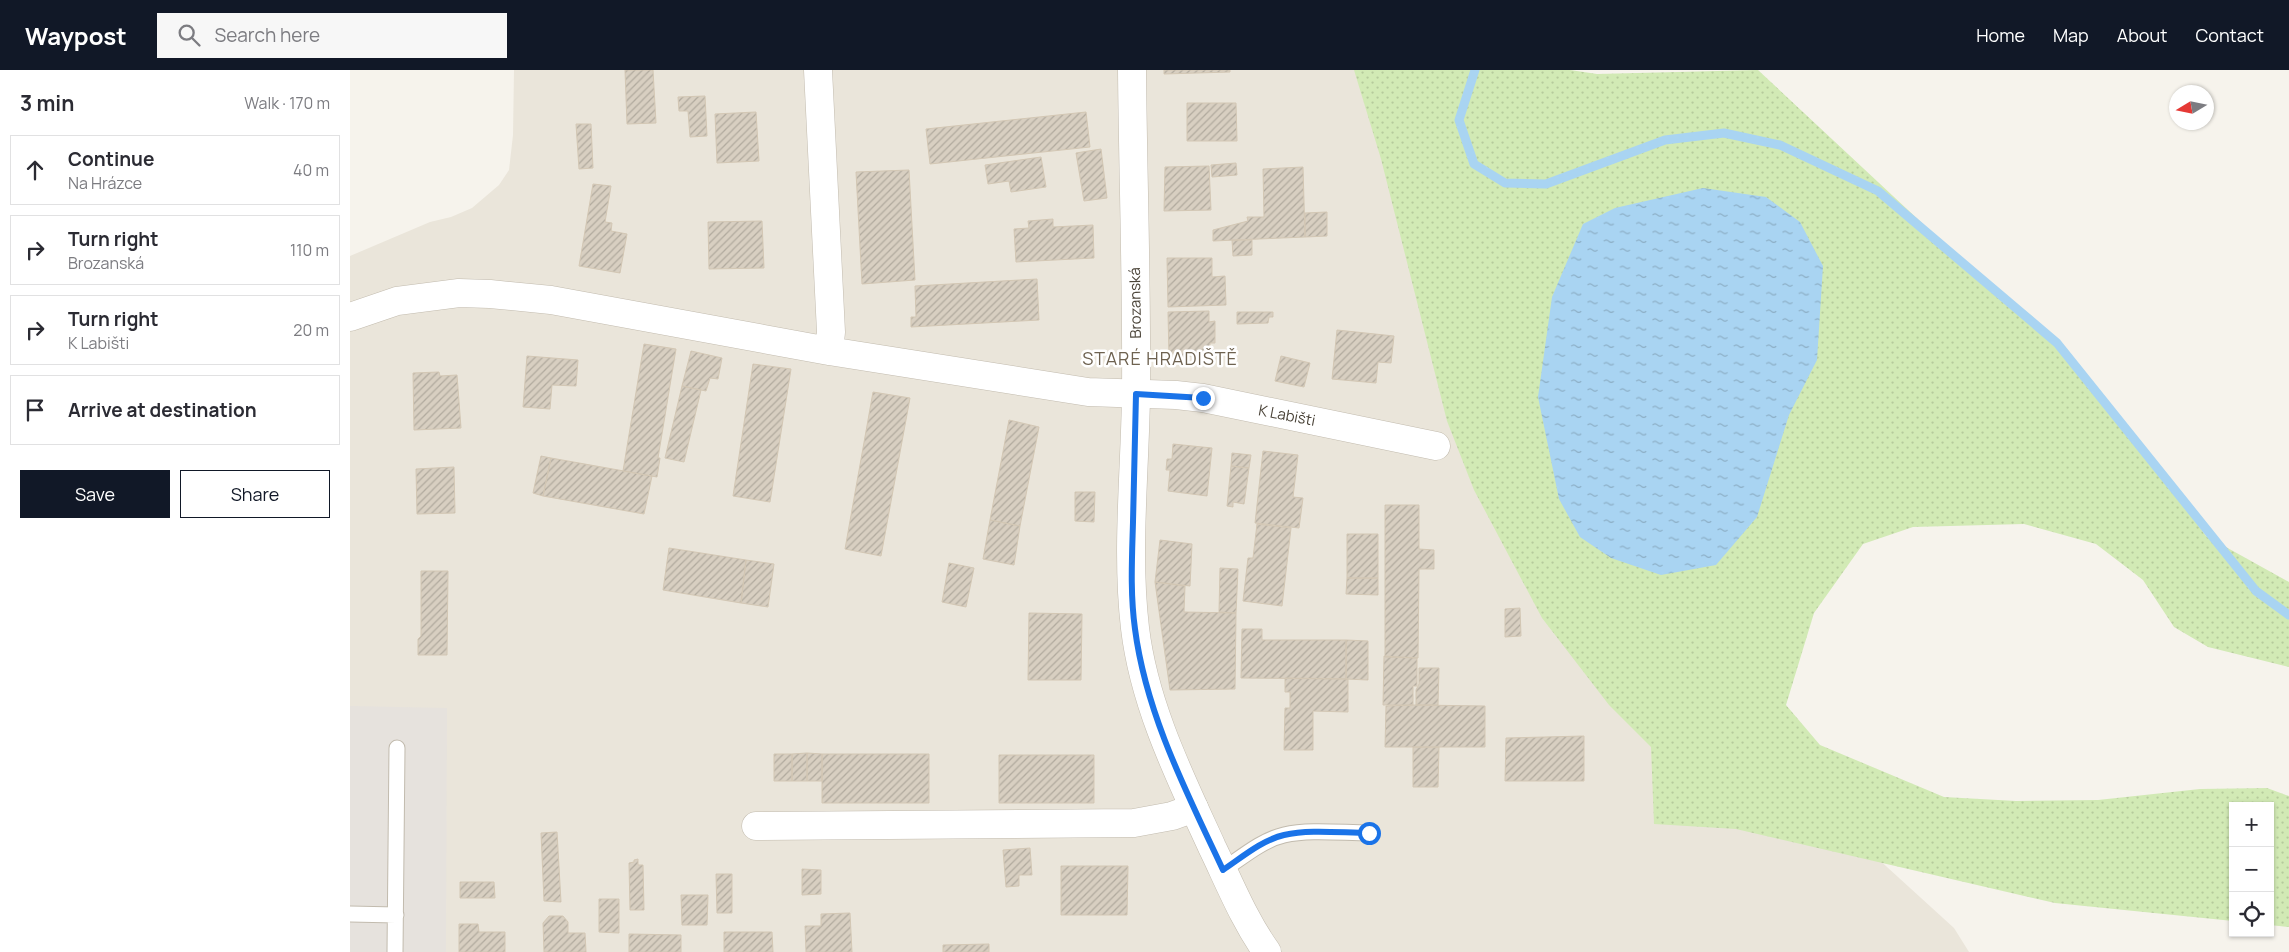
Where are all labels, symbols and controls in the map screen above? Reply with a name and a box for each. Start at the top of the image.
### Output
search box [157,13,507,58]
text: Waypost [25,19,127,52]
icon: search [175,21,203,49]
text: Search here [215,22,320,48]
text: Home [1976,23,2025,47]
text: Map [2053,23,2089,47]
text: About [2117,23,2167,47]
text: Contact [2195,23,2264,47]
north arrow [2169,85,2214,130]
text: 3 min [20,89,74,117]
text: Walk · 170 m [244,92,330,114]
text: Continue [68,146,154,172]
icon: ahead [21,156,49,184]
text: 40 m [293,159,329,181]
text: Na Hrázce [68,172,142,194]
text: Turn right [68,226,158,252]
icon: right [21,236,49,264]
text: 110 m [290,239,329,261]
text: Brozanská [68,252,144,274]
street label: Brozanská [1124,267,1146,339]
text: Turn right [68,306,158,332]
icon: right [21,316,49,344]
text: 20 m [293,319,329,341]
text: K Labišti [68,332,129,354]
district label: STARÉ HRADIŠTĚ [1082,346,1238,370]
route end [1192,387,1215,410]
icon: arrive [21,396,49,424]
text: Arrive at destination [68,397,257,423]
street label: K Labišti [1257,399,1317,431]
button: Save [20,470,170,518]
button: Share [180,470,330,518]
map controls [2229,802,2274,937]
button: + [2229,802,2274,847]
route start [1358,822,1381,845]
button: − [2229,847,2274,892]
button: locate [2229,892,2274,937]

